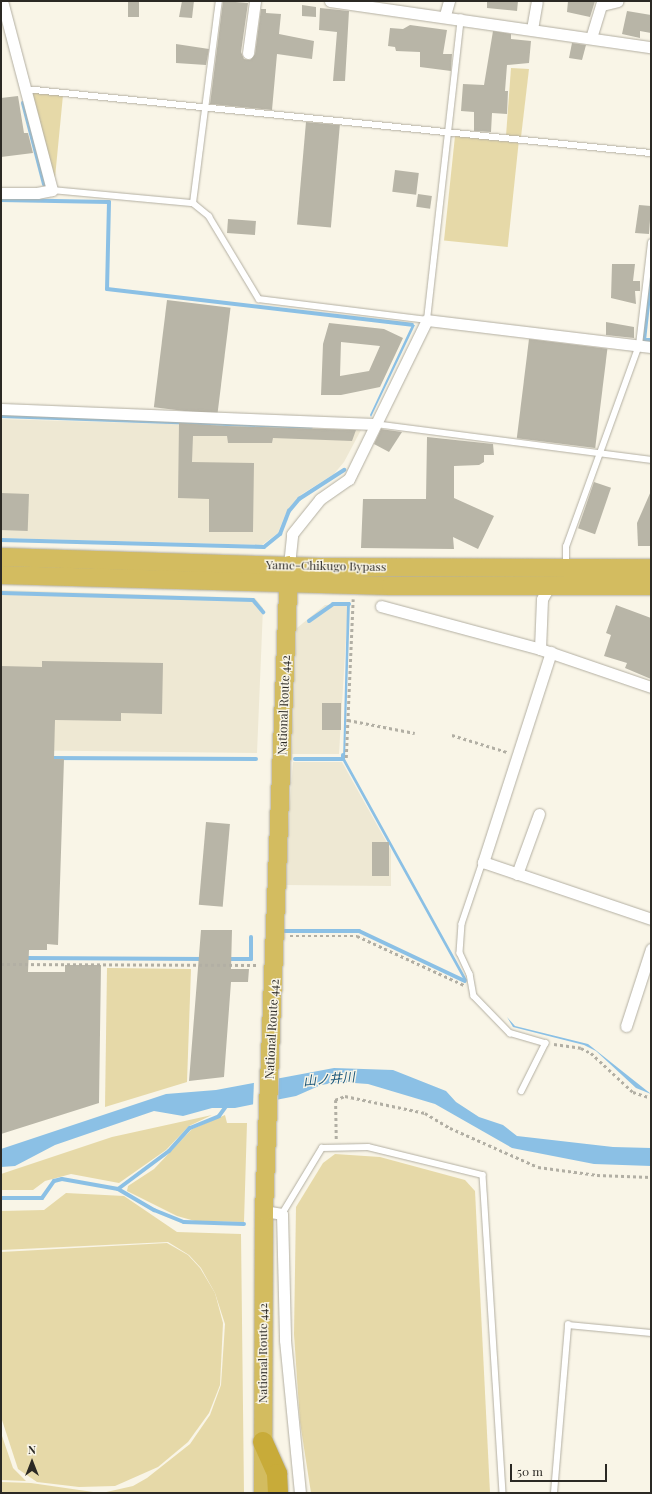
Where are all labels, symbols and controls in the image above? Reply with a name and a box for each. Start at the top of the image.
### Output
street label: Yame-Chikugo Bypass [266,558,386,574]
street label: National Route 442 [275,655,293,755]
street label: National Route 442 [262,979,282,1079]
water label: 山ノ井川 [302,1069,356,1089]
street label: National Route 442 [256,1303,270,1403]
north arrow [12,1442,52,1482]
text: N [28,1442,36,1457]
scale bar [512,1456,609,1482]
text: 50 m [517,1463,543,1479]

